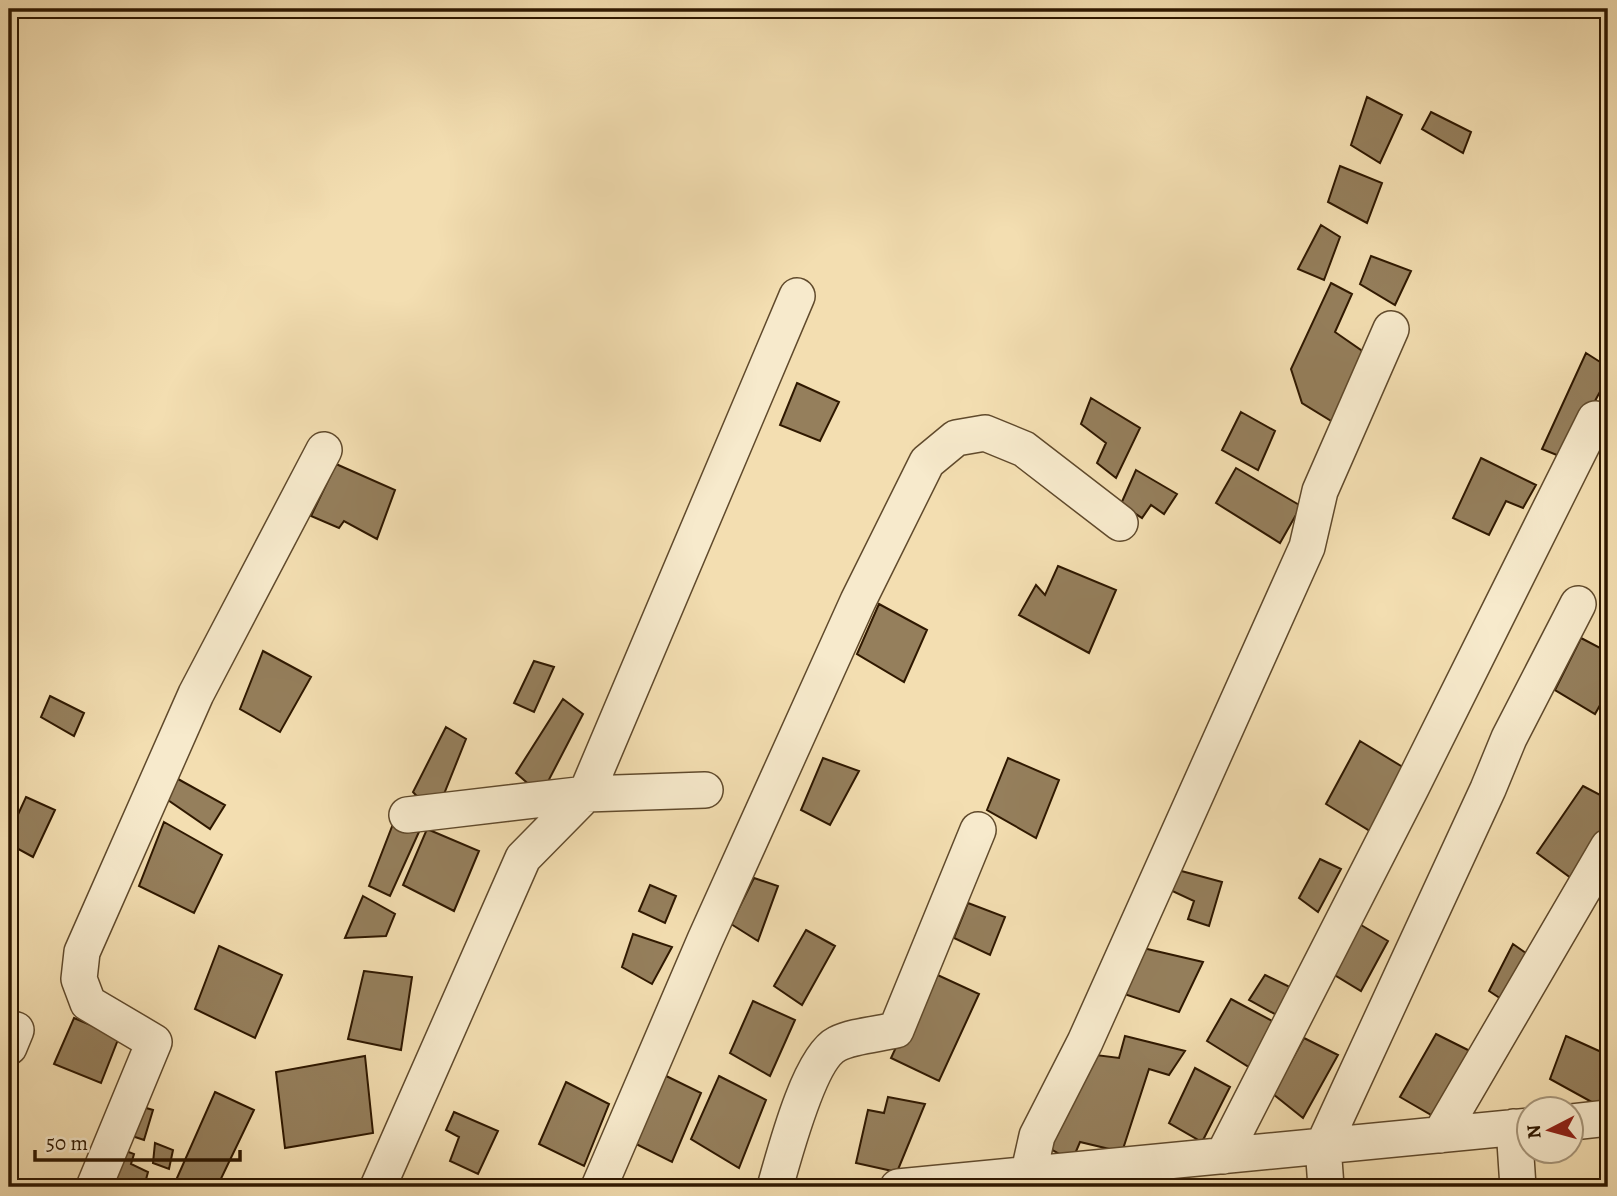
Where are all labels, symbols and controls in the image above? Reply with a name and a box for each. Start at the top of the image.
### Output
north arrow [1516,1094,1586,1164]
scale bar [35,1119,240,1163]
text: N [1520,1123,1548,1140]
text: 50 m [46,1129,88,1157]

